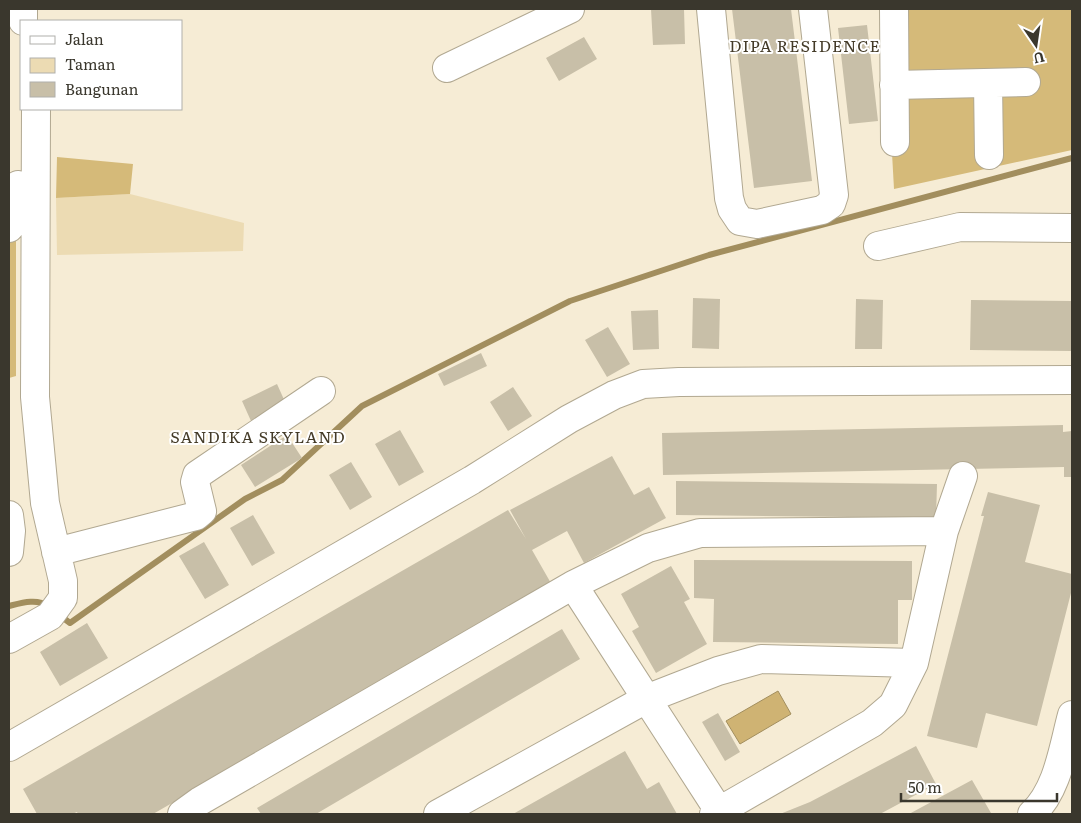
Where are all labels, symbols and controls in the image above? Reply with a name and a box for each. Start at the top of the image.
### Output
legend [20,20,182,110]
north arrow [1011,20,1061,70]
text: Jalan [65,27,104,50]
district label: DIPA RESIDENCE [729,33,881,57]
text: U [1032,48,1047,70]
text: Taman [65,52,115,75]
text: Bangunan [65,77,139,100]
district label: SANDIKA SKYLAND [170,424,346,448]
scale bar [901,770,1057,802]
text: 50 m [908,775,942,798]

